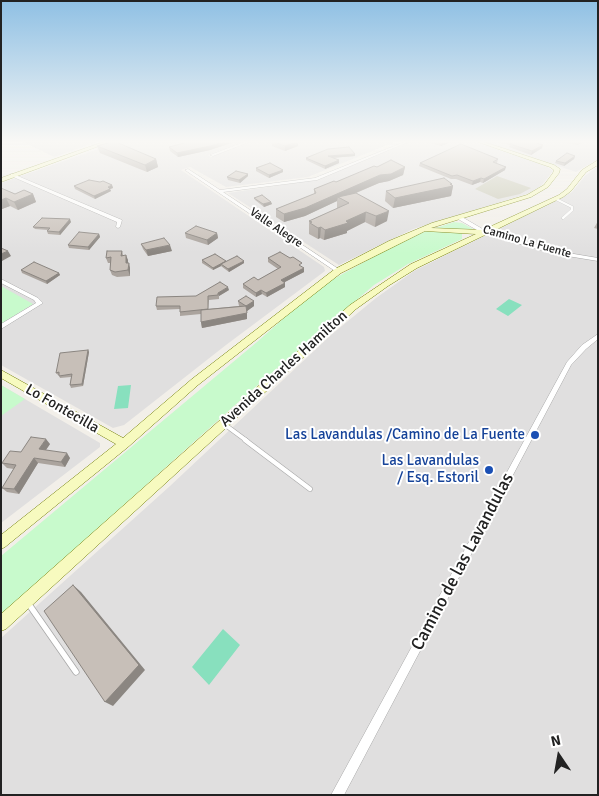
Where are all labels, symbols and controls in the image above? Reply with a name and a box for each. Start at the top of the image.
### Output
street label: Valle Alegre [247,205,305,251]
street label: Camino La Fuente [481,222,573,262]
street label: Avenida Charles Hamilton [217,307,351,431]
street label: Lo Fontecilla [22,381,102,437]
place label: Las Lavandulas /Camino de La Fuente [285,426,525,444]
marker: Las Lavandulas /Camino de La Fuente [529,429,541,441]
place label: Las Lavandulas / Esq. Estoril [381,452,479,487]
marker: Las Lavandulas / Esq. Estoril [483,464,495,476]
street label: Camino de las Lavandulas [407,470,519,654]
north arrow [534,731,584,781]
text: N [549,732,562,750]

